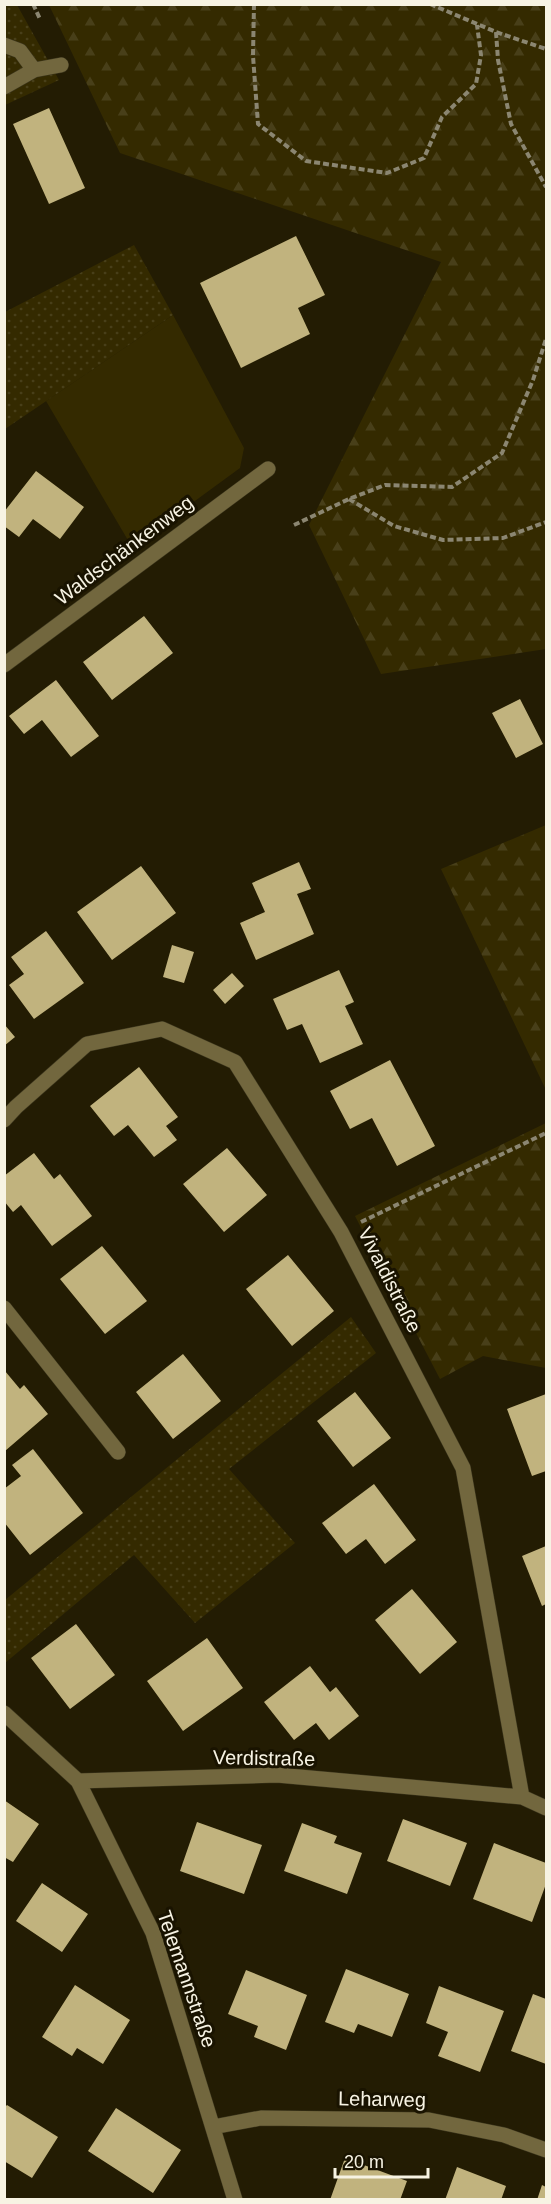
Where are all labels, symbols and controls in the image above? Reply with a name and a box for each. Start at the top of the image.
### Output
street label: Waldschänkenweg [51,491,197,609]
street label: Vivaldistraße [354,1224,426,1336]
street label: Verdistraße [213,1746,315,1770]
street label: Telemannstraße [153,1908,221,2050]
street label: Leharweg [338,2087,426,2111]
scale bar [335,2141,428,2179]
text: 20 m [344,2152,384,2172]

